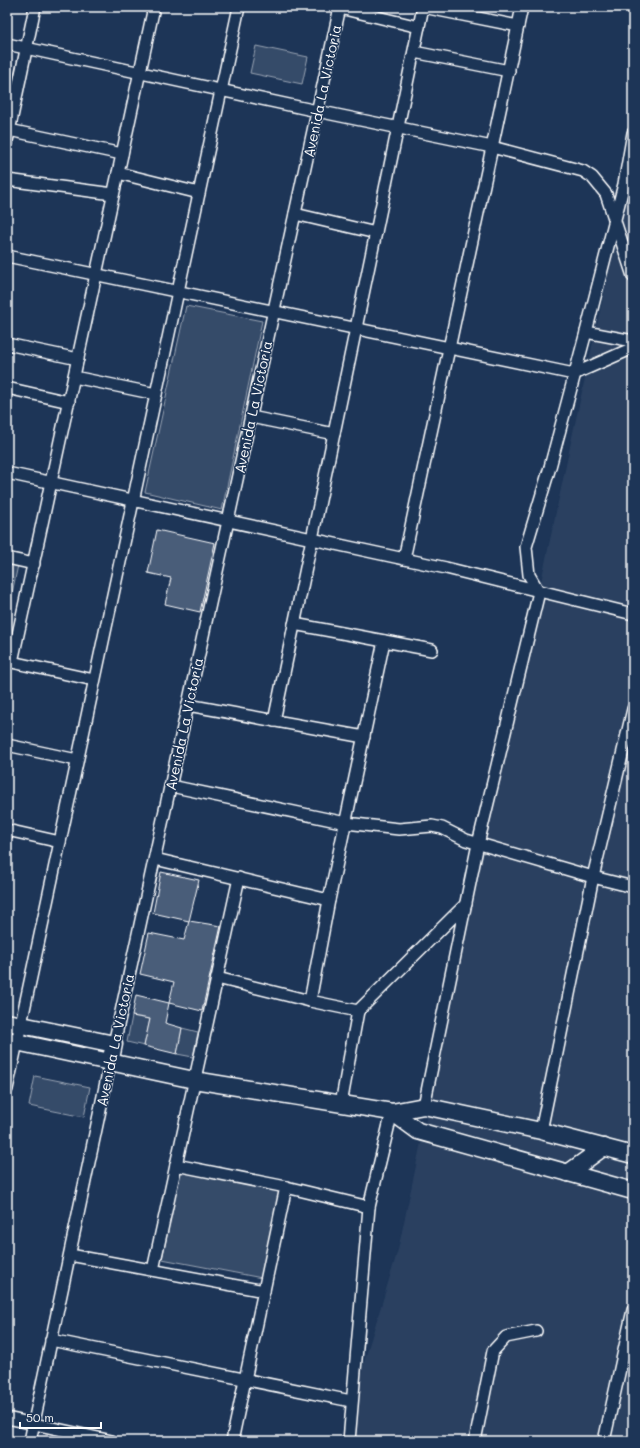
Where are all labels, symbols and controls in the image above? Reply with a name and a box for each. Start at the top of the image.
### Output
street label: Avenida La Victoria [299,23,345,159]
street label: Avenida La Victoria [230,339,276,475]
street label: Avenida La Victoria [161,656,207,792]
street label: Avenida La Victoria [92,972,138,1108]
scale bar [20,1404,101,1430]
text: 50 m [26,1409,54,1425]

